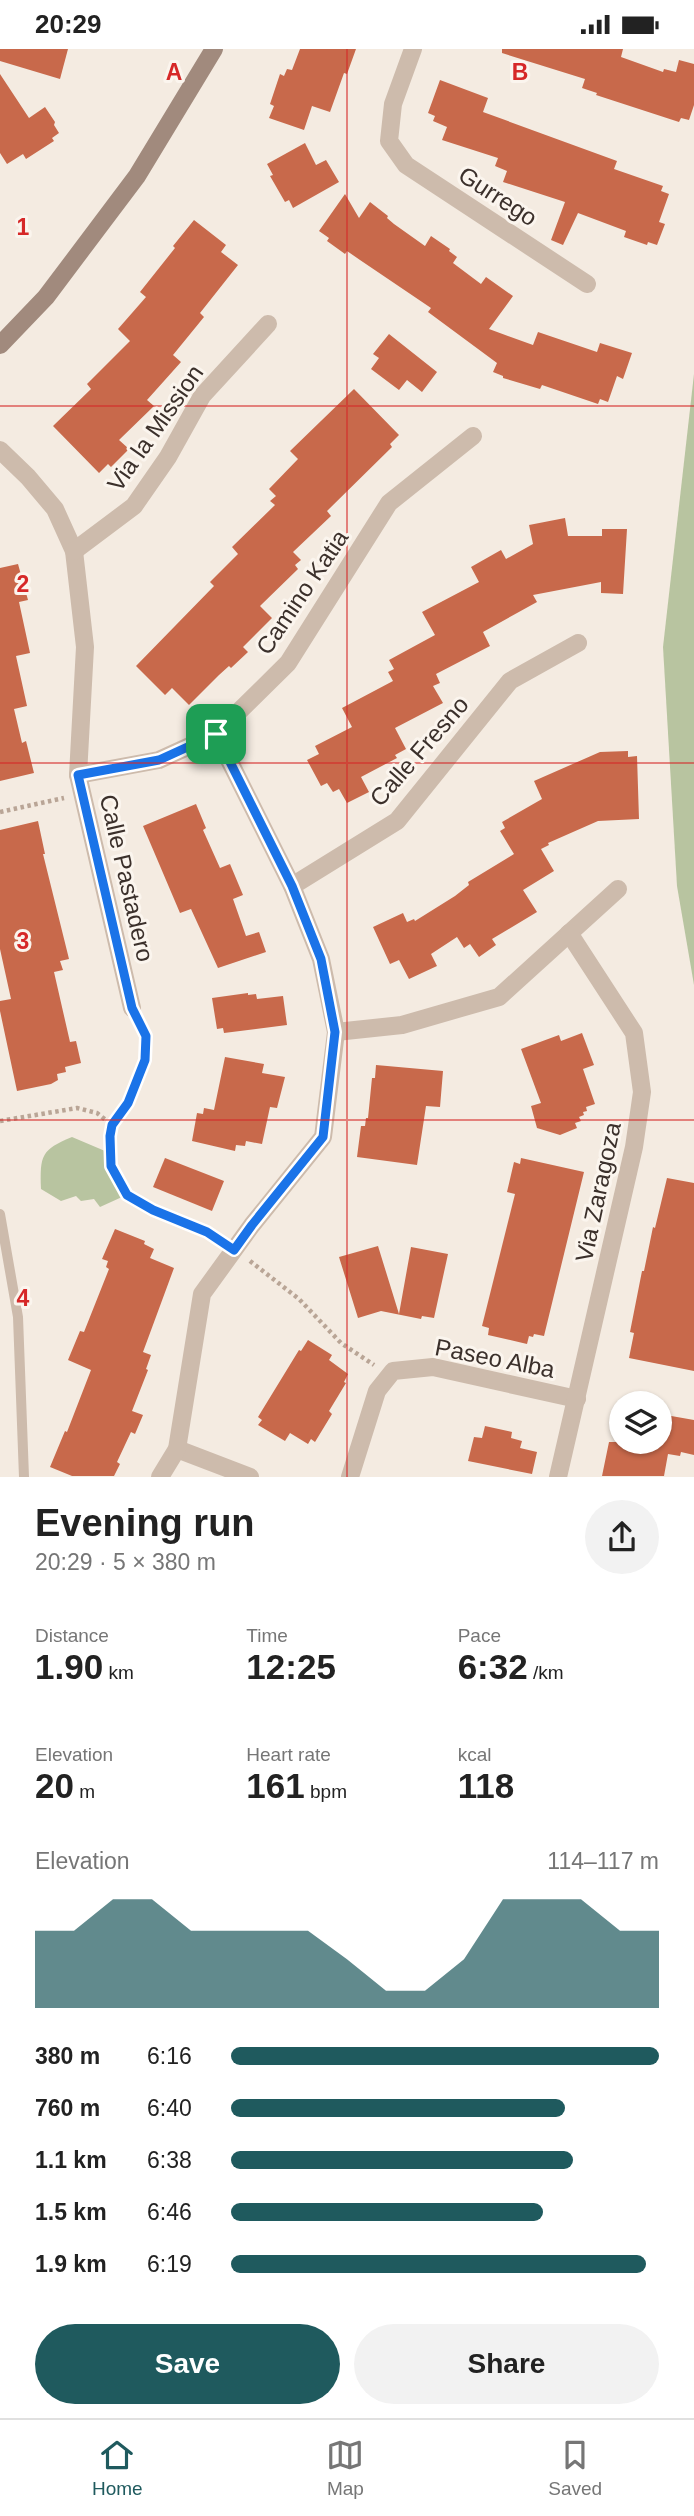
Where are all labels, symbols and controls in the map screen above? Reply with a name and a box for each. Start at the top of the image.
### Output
text: 20:29 [35,9,102,39]
text: A [166,59,182,85]
text: B [512,59,528,85]
street label: Gurrego [454,161,542,231]
text: 1 [17,214,30,240]
street label: Via la Mission [102,360,208,496]
street label: Camino Katia [251,524,354,659]
text: 2 [17,571,29,597]
street label: Calle Fresno [364,691,474,811]
pin [186,704,246,764]
icon: arrive [197,715,235,753]
street label: Calle Pastadero [95,792,159,964]
text: 3 [17,928,29,954]
street label: Via Zaragoza [570,1119,626,1264]
text: 4 [17,1285,30,1311]
street label: Paseo Alba [433,1333,558,1383]
map controls [609,1391,672,1454]
button: layers [609,1391,672,1454]
button: share [585,1500,659,1574]
text: Evening run [35,1502,255,1544]
text: 20:29 · 5 × 380 m [35,1549,216,1575]
text: Distance [35,1625,109,1646]
text: Time [246,1625,288,1646]
text: Pace [458,1625,501,1646]
text: 1.90 [35,1647,103,1686]
text: 12:25 [246,1647,336,1686]
text: 6:32 [458,1647,528,1686]
text: km [103,1662,134,1683]
text: /km [528,1662,564,1683]
text: Elevation [35,1744,113,1765]
text: Heart rate [246,1744,331,1765]
text: kcal [458,1744,491,1765]
text: 20 [35,1766,74,1805]
text: 161 [246,1766,305,1805]
text: 118 [458,1766,514,1805]
text: m [74,1781,95,1802]
text: bpm [305,1781,347,1802]
text: Elevation [35,1848,130,1874]
text: 114–117 m [547,1848,659,1874]
text: 380 m [35,2043,100,2069]
text: 6:16 [147,2043,192,2069]
text: 760 m [35,2095,100,2121]
text: 6:40 [147,2095,192,2121]
text: 1.1 km [35,2147,107,2173]
text: 6:38 [147,2147,192,2173]
text: 1.5 km [35,2199,107,2225]
text: 6:46 [147,2199,192,2225]
text: 1.9 km [35,2251,107,2277]
text: 6:19 [147,2251,192,2277]
button: Save [35,2324,340,2404]
button: Share [354,2324,659,2404]
tab: Home [92,2436,143,2500]
tab: Map [326,2436,364,2500]
tab: Saved [548,2436,602,2500]

